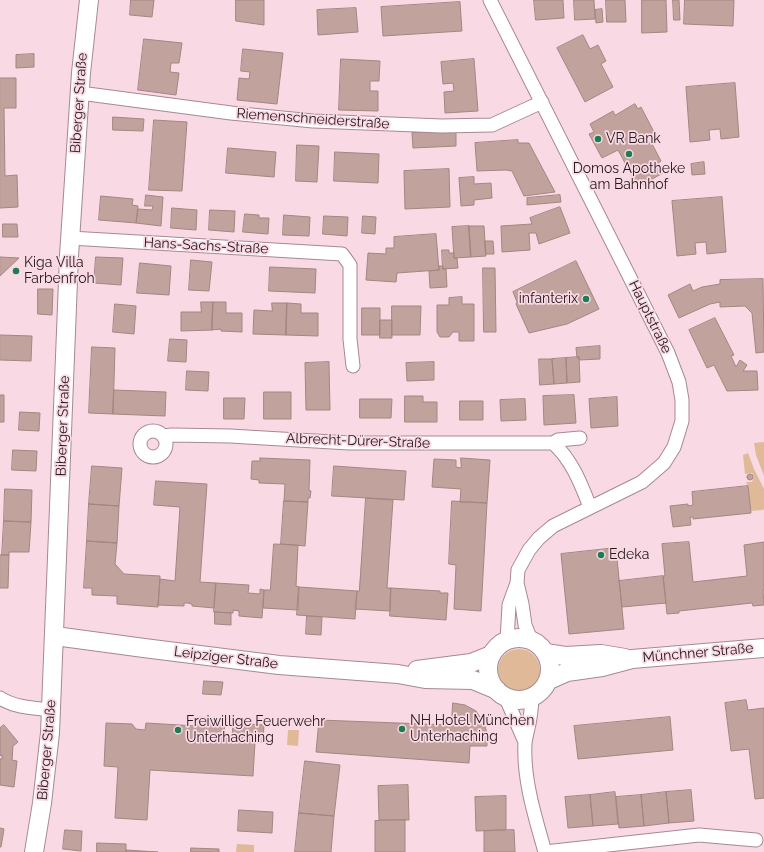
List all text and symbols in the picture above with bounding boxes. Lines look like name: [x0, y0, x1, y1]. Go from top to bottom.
street label: Biberger Straße: [67, 52, 91, 154]
street label: Riemenschneiderstraße: [236, 105, 390, 133]
place label: VR Bank: [606, 131, 661, 147]
marker: VR Bank: [593, 134, 603, 144]
marker: Domos Apotheke am Bahnhof: [624, 149, 634, 159]
place label: Domos Apotheke am Bahnhof: [573, 161, 685, 194]
street label: Hans-Sachs-Straße: [143, 234, 269, 258]
place label: Kiga Villa Farbenfroh: [24, 255, 95, 288]
marker: Kiga Villa Farbenfroh: [11, 266, 21, 276]
street label: Hauptstraße: [625, 278, 675, 356]
place label: infanterix: [519, 291, 578, 307]
marker: infanterix: [581, 294, 591, 304]
street label: Biberger Straße: [53, 375, 73, 477]
street label: Albrecht-Dürer-Straße: [286, 430, 430, 452]
place label: Edeka: [609, 547, 649, 563]
marker: Edeka: [596, 550, 606, 560]
street label: Münchner Straße: [642, 640, 754, 666]
street label: Leipziger Straße: [173, 643, 279, 673]
street label: Biberger Straße: [34, 699, 60, 801]
place label: NH Hotel München Unterhaching: [410, 713, 534, 746]
place label: Freiwillige Feuerwehr Unterhaching: [186, 714, 325, 746]
marker: NH Hotel München Unterhaching: [397, 724, 407, 734]
marker: Freiwillige Feuerwehr Unterhaching: [173, 725, 183, 735]

